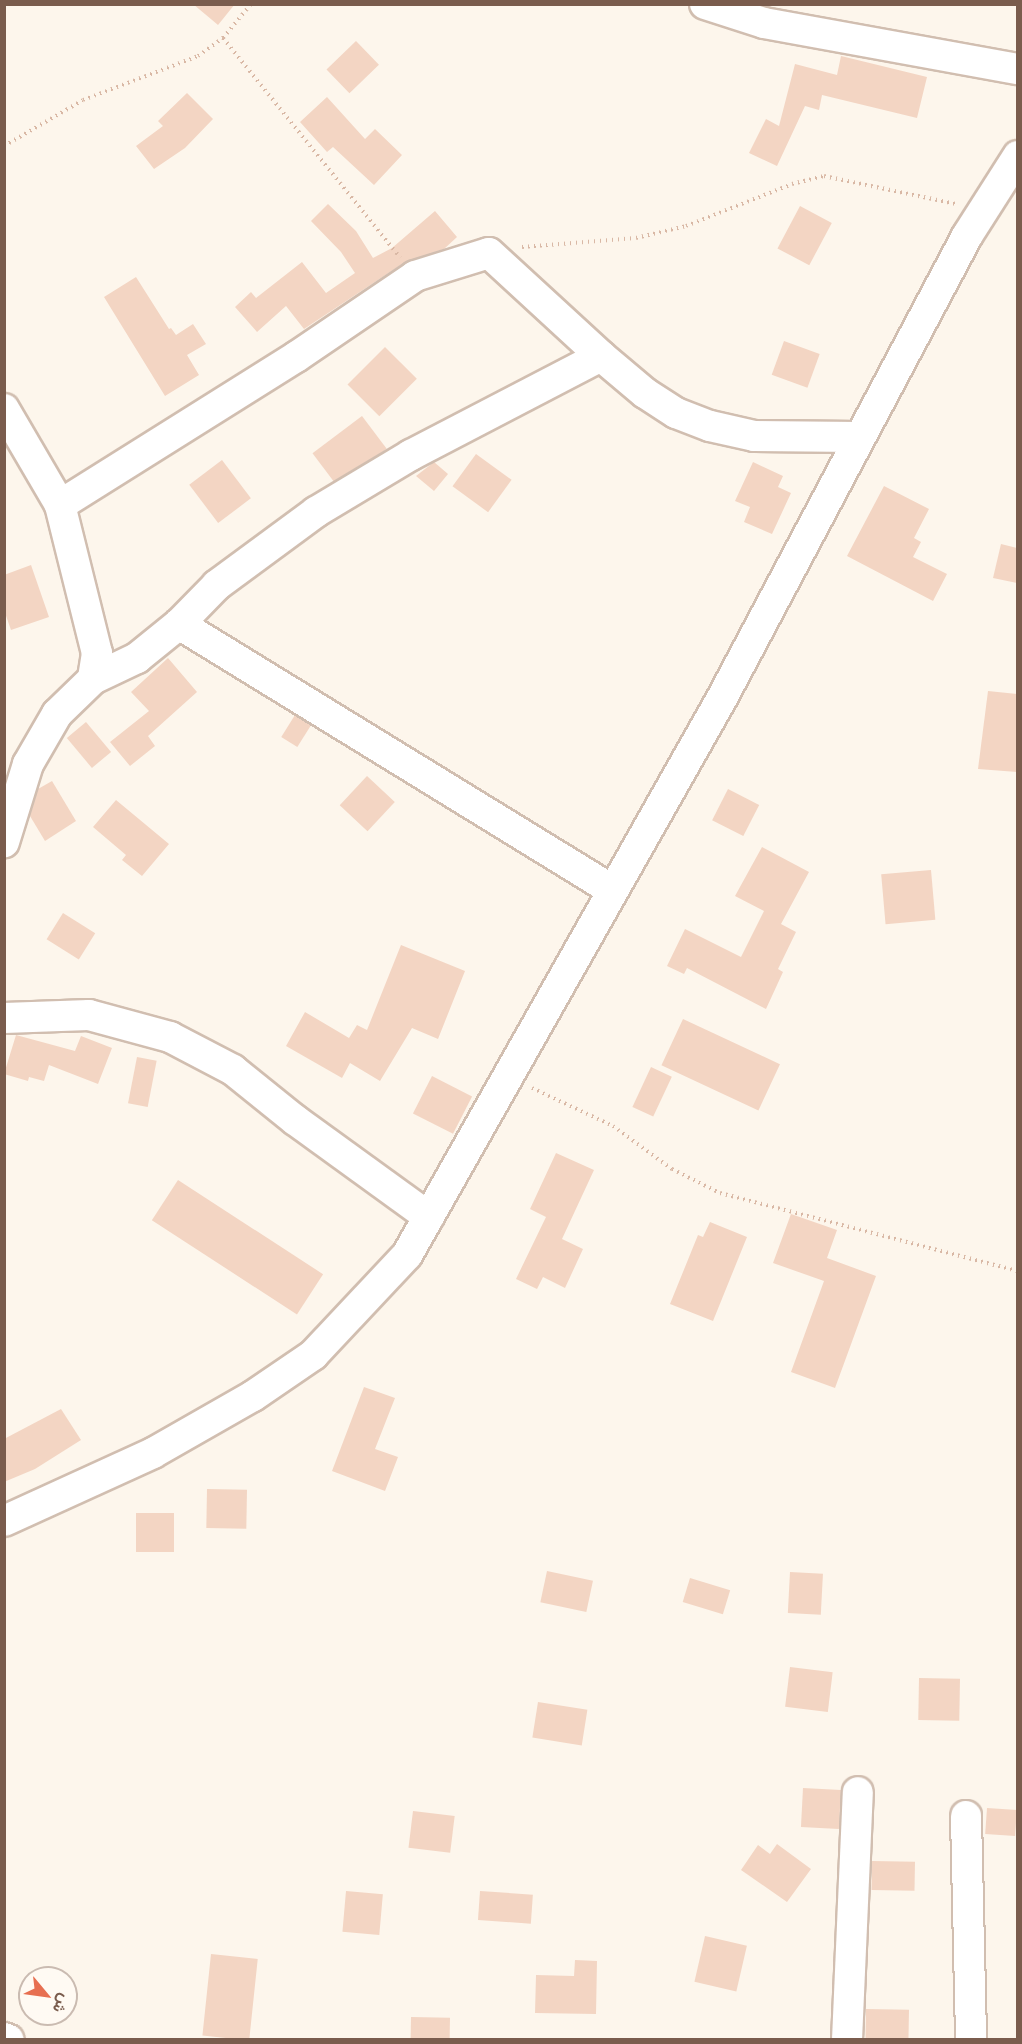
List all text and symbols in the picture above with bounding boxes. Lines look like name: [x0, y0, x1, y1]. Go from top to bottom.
north arrow: [18, 1966, 78, 2026]
text: ش: [49, 1990, 75, 2017]

